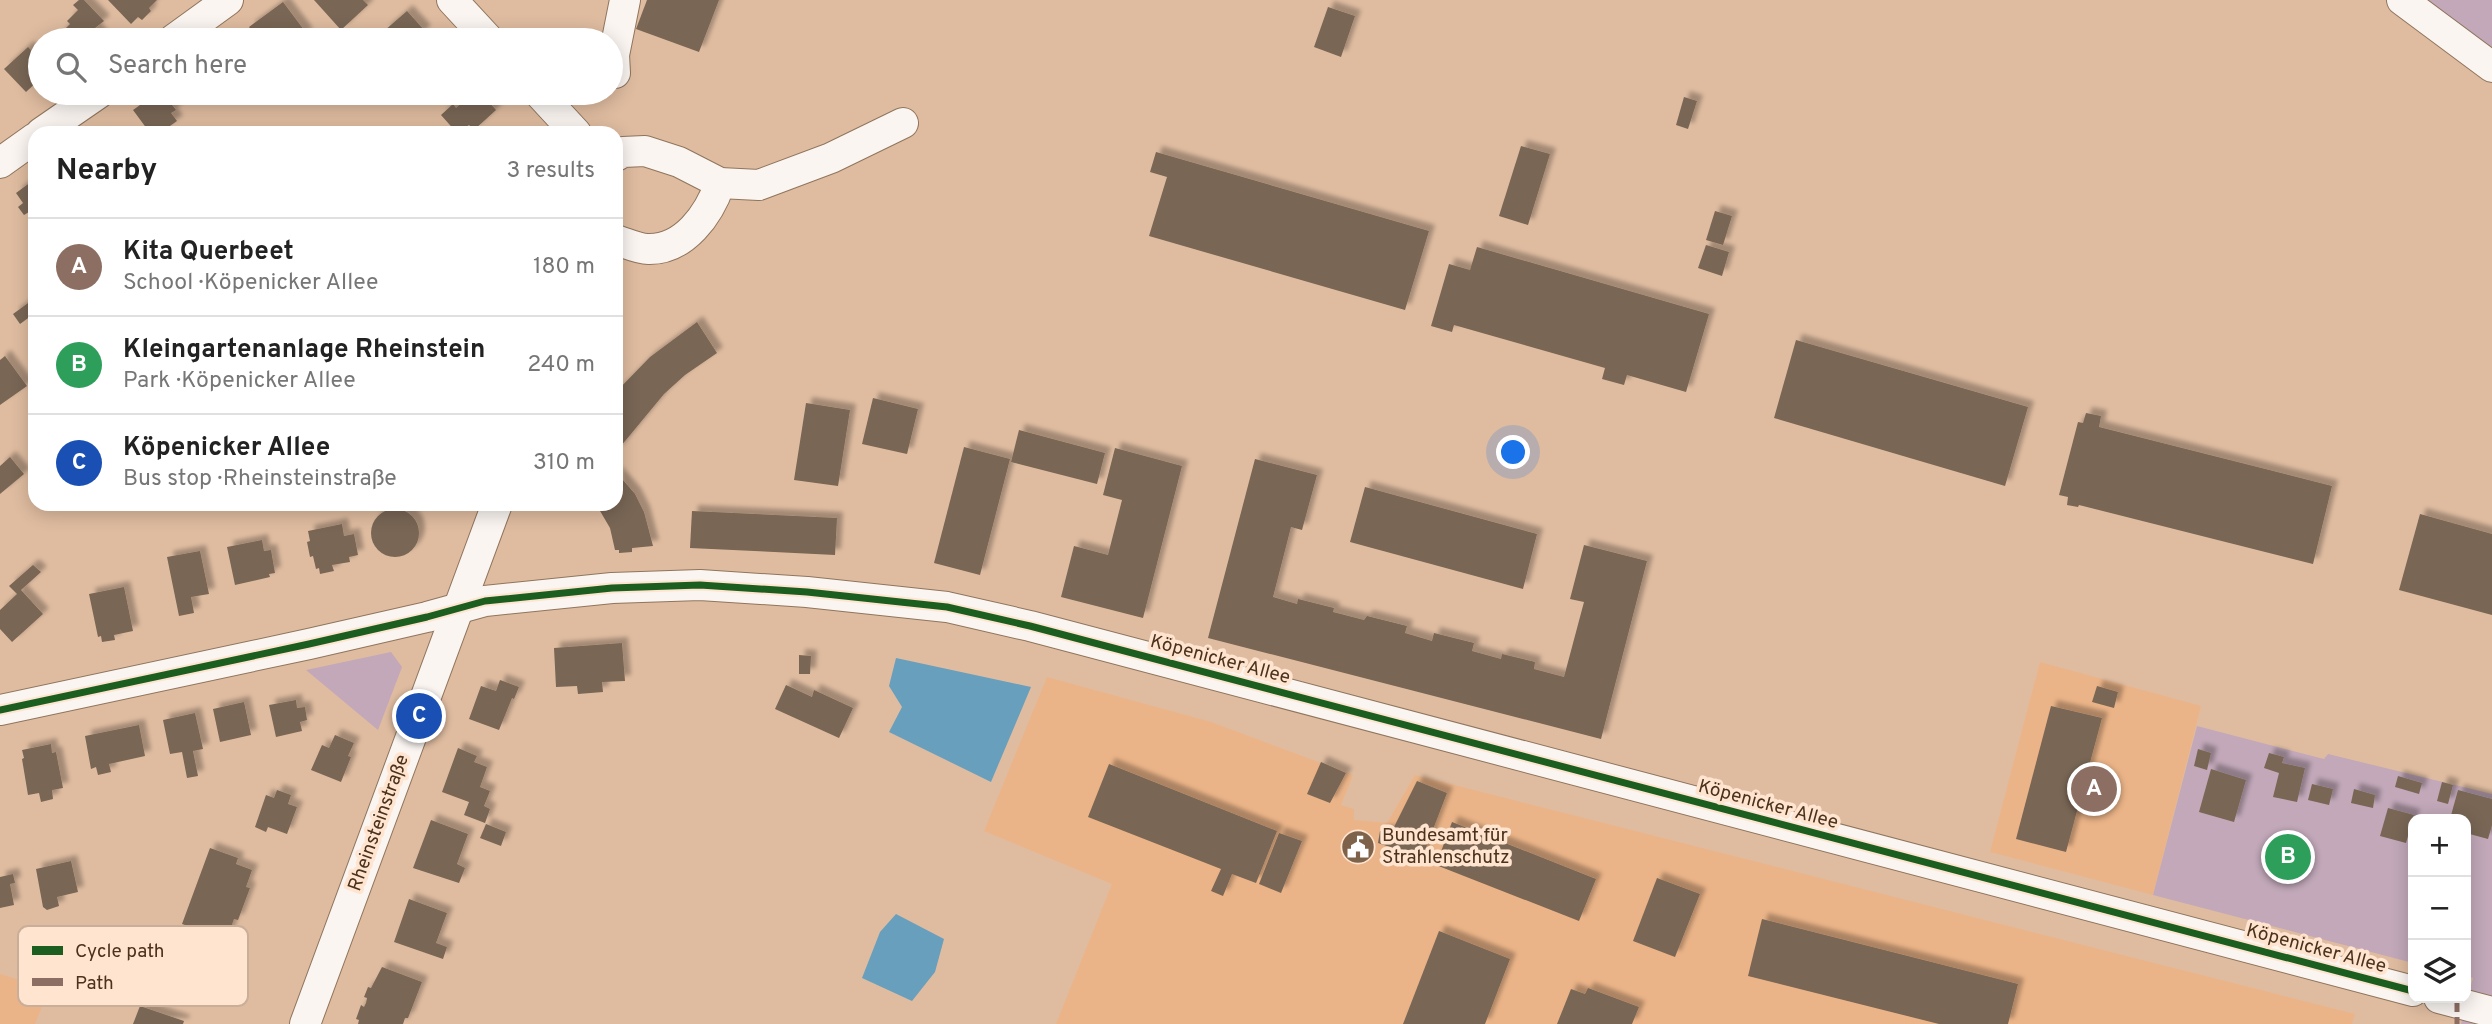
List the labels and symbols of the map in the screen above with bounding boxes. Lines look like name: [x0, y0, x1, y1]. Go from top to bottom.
your location: [1496, 435, 1530, 469]
street label: Köpenicker Allee: [1147, 630, 1293, 690]
pin: C: [396, 690, 442, 742]
street label: Rheinsteinstraße: [343, 751, 415, 895]
pin: A: [2071, 763, 2117, 815]
street label: Köpenicker Allee: [1695, 775, 1841, 835]
place label: Bundesamt für Strahlenschutz: [1382, 824, 1510, 870]
public building icon: Bundesamt für Strahlenschutz: [1339, 828, 1377, 866]
pin: B: [2265, 831, 2311, 883]
street label: Köpenicker Allee: [2243, 919, 2389, 979]
legend: [18, 926, 248, 1006]
text: Cycle path: [75, 940, 164, 964]
text: Path: [75, 972, 114, 996]

